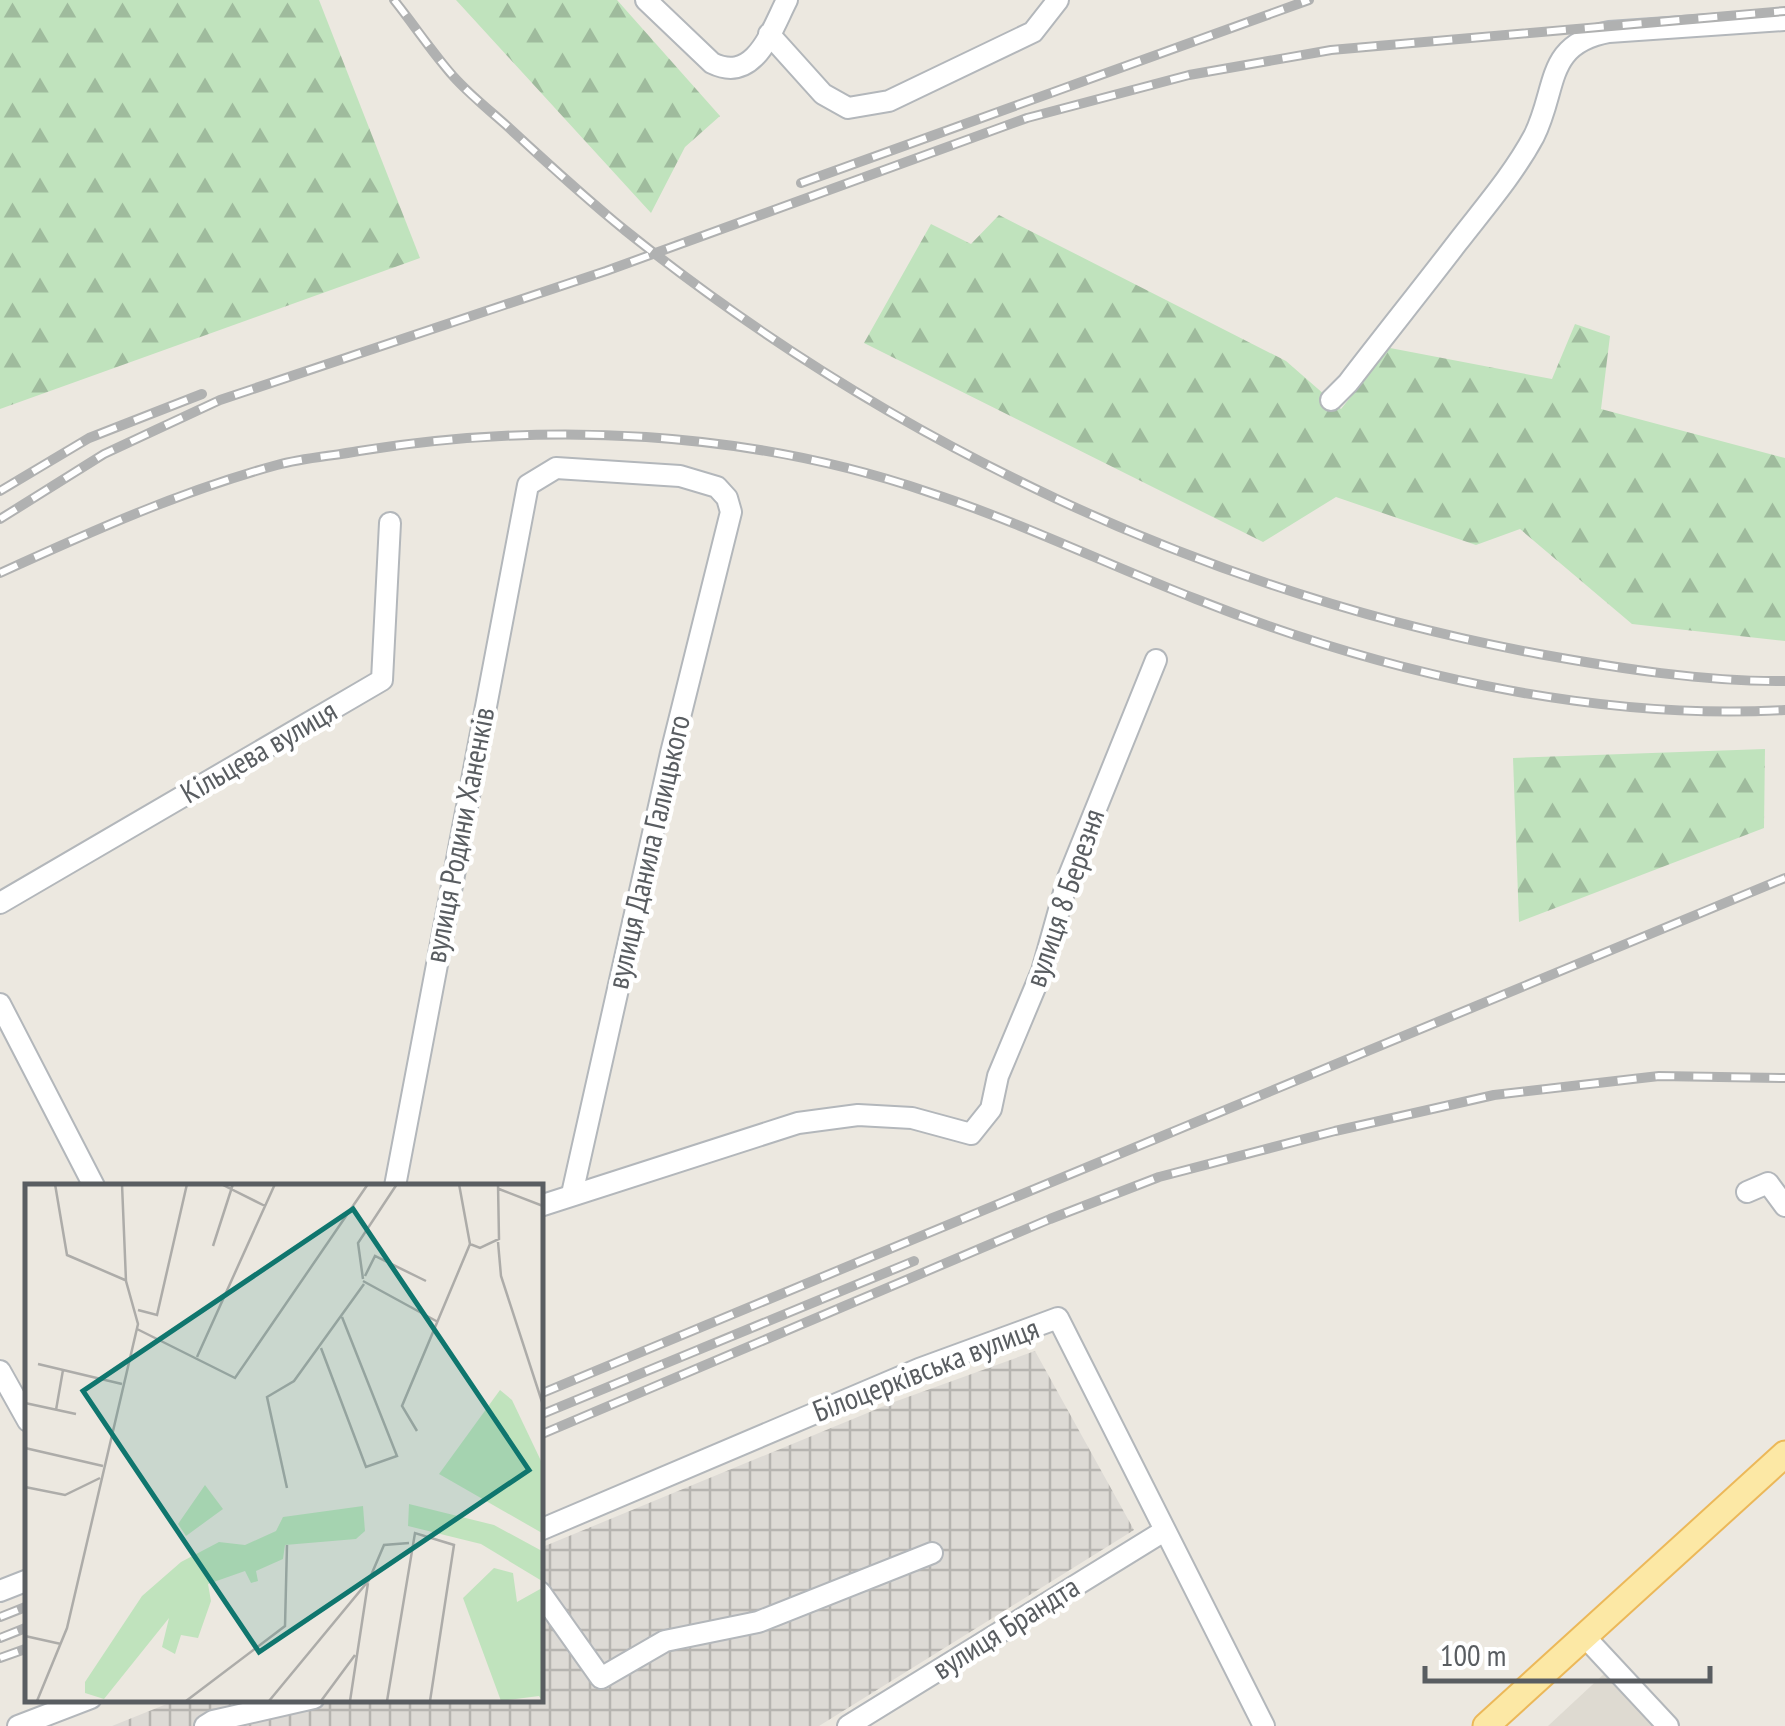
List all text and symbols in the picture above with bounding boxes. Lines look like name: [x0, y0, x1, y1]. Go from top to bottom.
street label: Кільцева вулиця: [173, 690, 343, 811]
street label: вулиця Родини Ханенків: [415, 704, 502, 966]
street label: вулиця Данила Галицького: [597, 711, 698, 992]
street label: вулиця 8 Березня: [1015, 803, 1112, 992]
inset map: [25, 1184, 542, 1701]
street label: Білоцерківська вулиця: [807, 1308, 1044, 1430]
street label: вулиця Брандта: [925, 1566, 1086, 1687]
scale bar: [1425, 1621, 1710, 1683]
text: 100 m: [1440, 1635, 1506, 1674]

